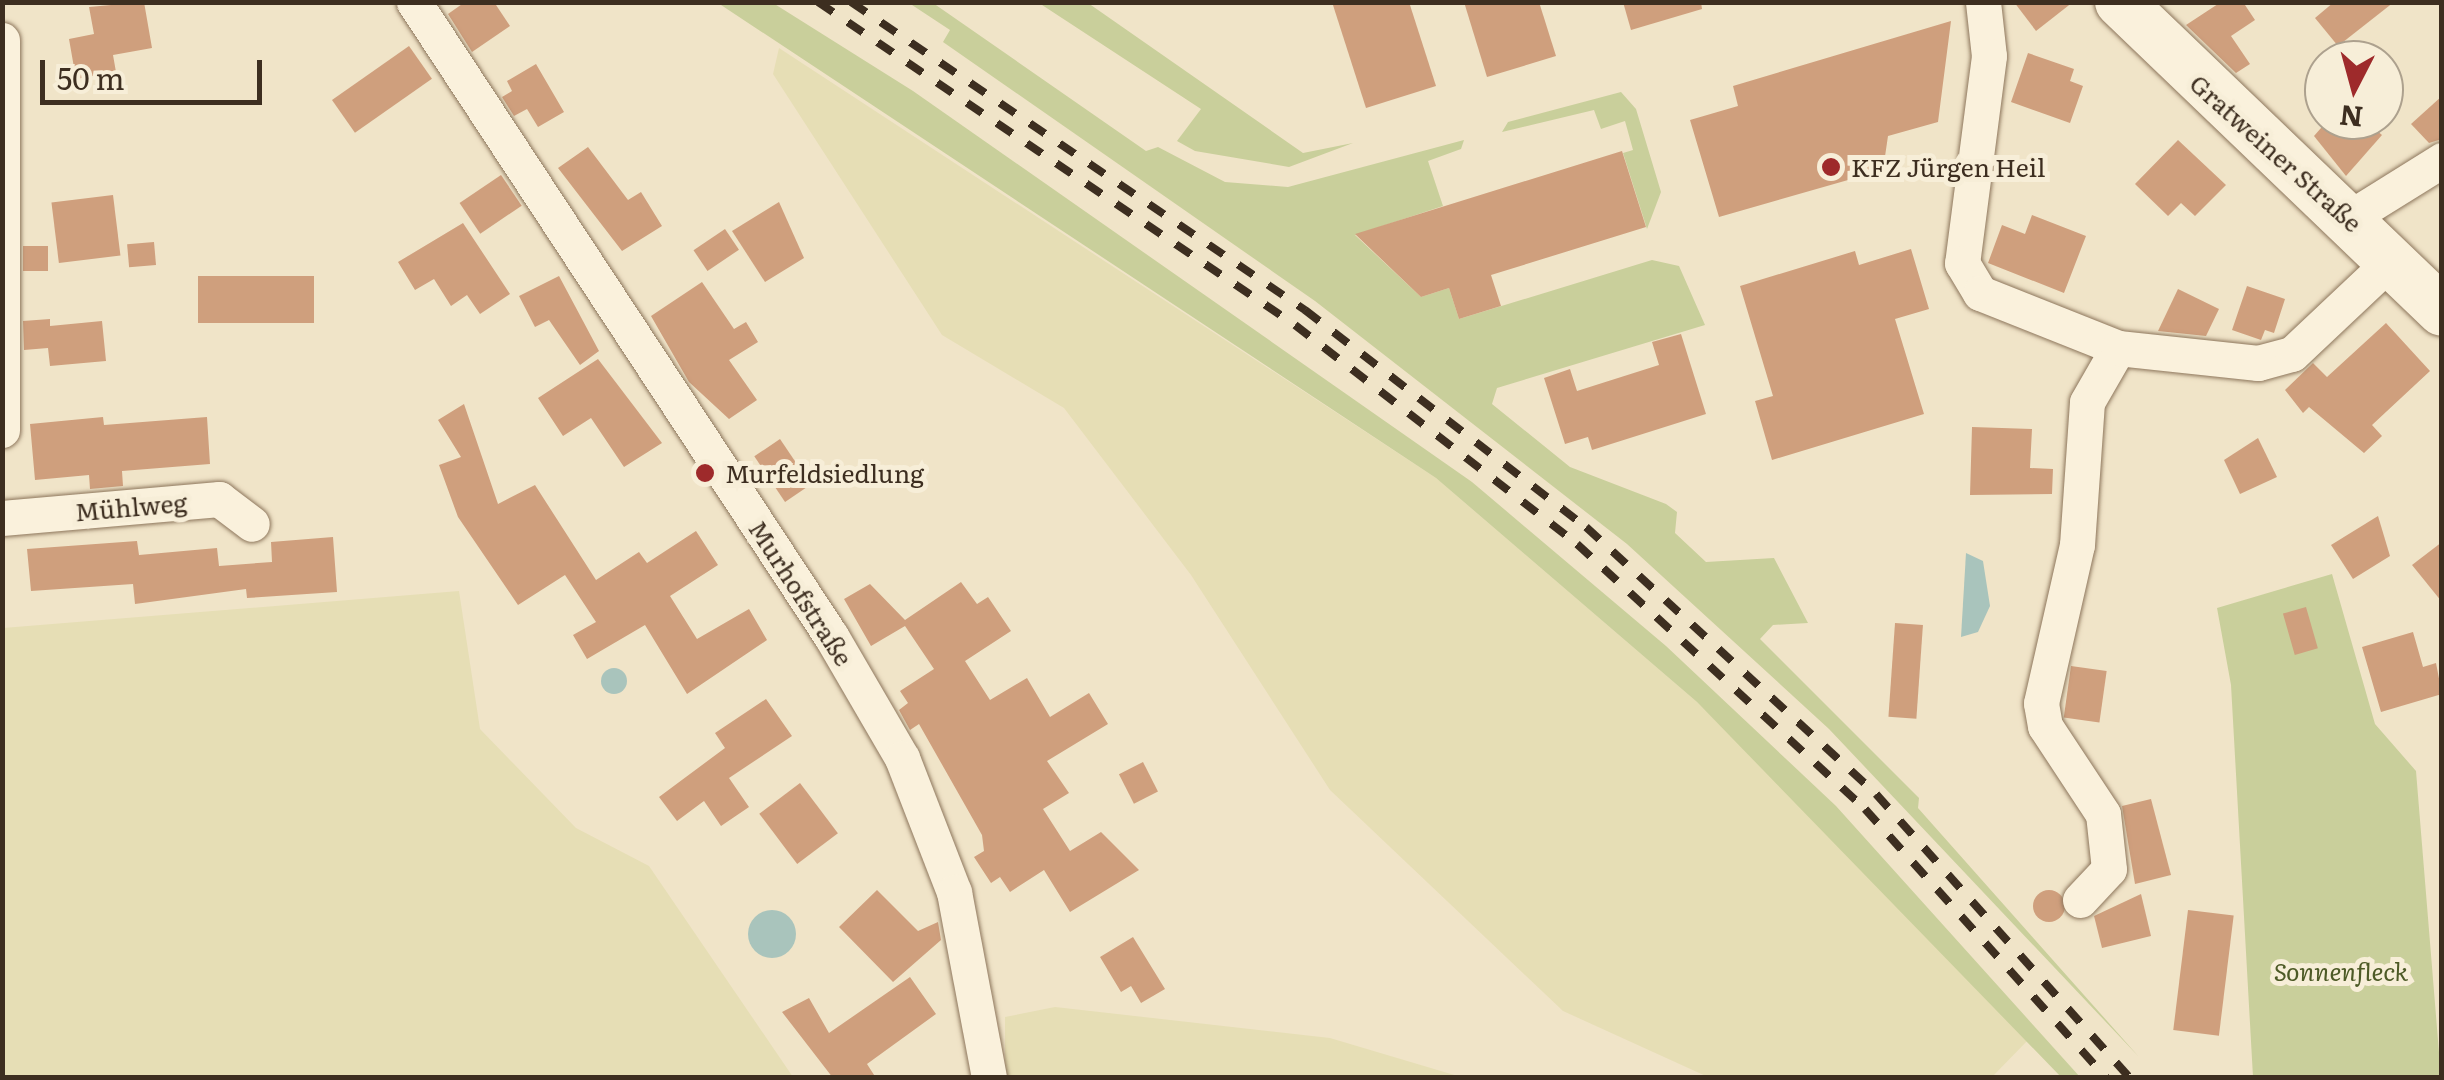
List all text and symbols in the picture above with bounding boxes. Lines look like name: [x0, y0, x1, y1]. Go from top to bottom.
scale bar: [45, 40, 268, 102]
north arrow: [2304, 40, 2404, 140]
text: 50 m: [57, 55, 125, 99]
street label: Gratweiner Straße: [2184, 68, 2368, 238]
text: N: [2337, 96, 2365, 140]
place label: KFZ Jürgen Heil: [1851, 152, 2045, 182]
marker: KFZ Jürgen Heil: [1820, 156, 1842, 178]
place label: Murfeldsiedlung: [725, 458, 924, 488]
marker: Murfeldsiedlung: [694, 462, 716, 484]
street label: Mühlweg: [74, 487, 188, 527]
street label: Murhofstraße: [743, 515, 859, 671]
park label: Sonnenfleck: [2274, 956, 2408, 986]

